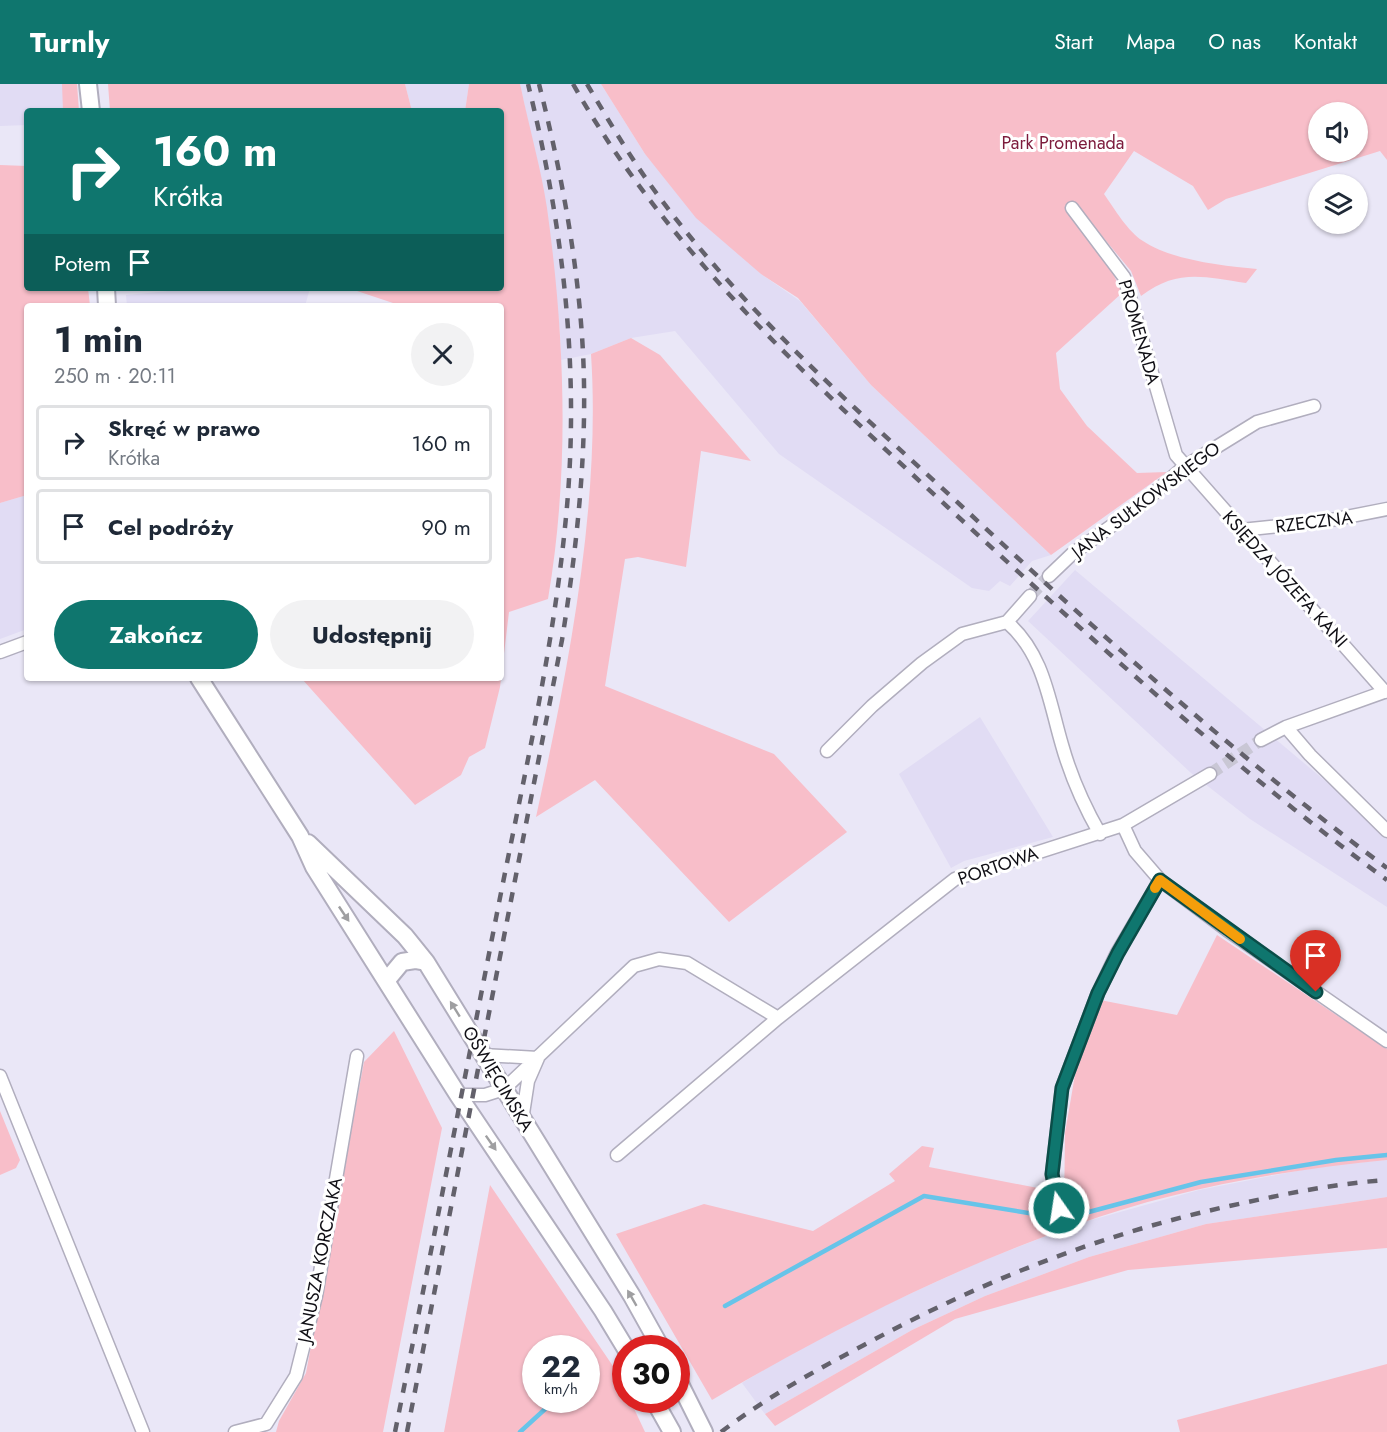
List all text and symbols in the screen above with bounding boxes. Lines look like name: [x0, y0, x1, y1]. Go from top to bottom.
text: Turnly: [30, 22, 109, 63]
text: Start: [1054, 27, 1093, 57]
text: Mapa: [1126, 27, 1175, 57]
text: O nas: [1208, 27, 1261, 57]
text: Kontakt: [1294, 27, 1357, 57]
map controls: [1308, 102, 1368, 234]
button: sound: [1308, 102, 1368, 162]
text: 160 m: [153, 121, 277, 182]
park label: Park Promenada: [1001, 130, 1125, 156]
icon: right: [54, 132, 132, 210]
button: layers: [1308, 174, 1368, 234]
text: Krótka: [153, 177, 223, 216]
icon: arrive: [123, 246, 156, 279]
text: Potem: [54, 247, 111, 279]
street label: PROMENADA: [1112, 276, 1166, 388]
text: 1 min: [54, 313, 143, 365]
button: close: [411, 323, 474, 386]
text: 250 m · 20:11: [54, 362, 176, 391]
text: Skręć w prawo: [108, 412, 260, 444]
icon: right: [57, 426, 90, 459]
text: 160 m: [411, 427, 471, 459]
street label: JANA SUŁKOWSKIEGO: [1065, 435, 1226, 566]
text: Krótka: [108, 444, 160, 473]
street label: RZECZNA: [1274, 504, 1354, 540]
street label: KSIĘDZA JÓZEFA KANI: [1216, 505, 1354, 653]
icon: arrive: [57, 510, 90, 543]
text: Cel podróży: [108, 511, 233, 543]
text: 90 m: [421, 511, 471, 543]
button: Zakończ: [54, 600, 258, 669]
button: Udostępnij: [270, 600, 474, 669]
street label: PORTOWA: [954, 840, 1042, 892]
one-way arrow: [338, 906, 349, 922]
pin: [1290, 930, 1341, 992]
icon: arrive: [1299, 939, 1332, 972]
one-way arrow: [449, 1001, 460, 1017]
street label: OŚWIĘCIMSKA: [456, 1021, 540, 1137]
one-way arrow: [485, 1134, 497, 1150]
street label: JANUSZA KORCZAKA: [291, 1175, 349, 1347]
position arrow: [1027, 1176, 1091, 1240]
one-way arrow: [628, 1289, 638, 1306]
speed limit sign: 30: [612, 1335, 690, 1413]
text: 22: [541, 1345, 581, 1388]
text: km/h: [544, 1378, 578, 1400]

